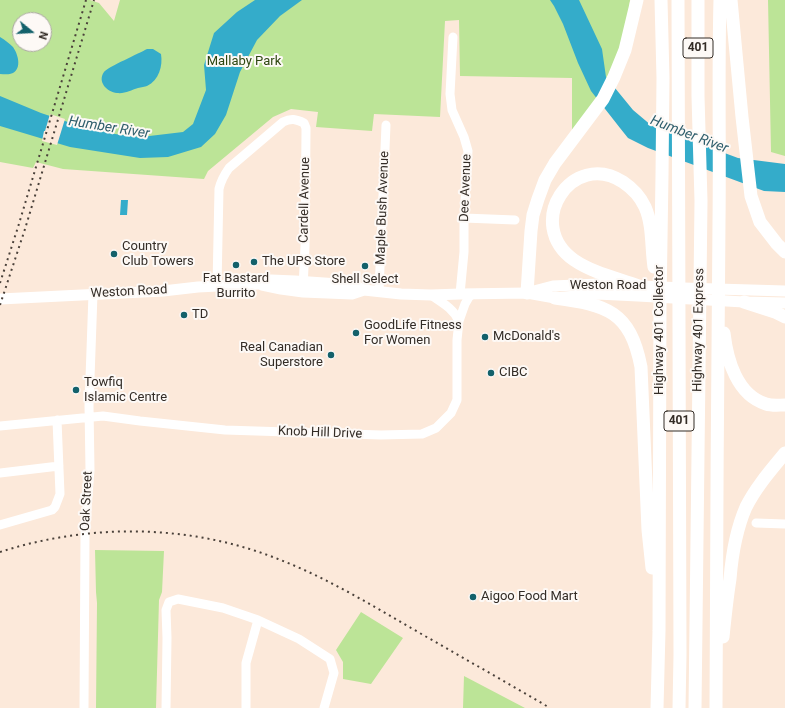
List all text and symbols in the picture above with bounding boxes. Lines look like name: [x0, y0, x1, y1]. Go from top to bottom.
north arrow: [12, 12, 52, 52]
text: N: [36, 30, 50, 41]
road number: 401: [683, 38, 713, 58]
park label: Mallaby Park: [207, 54, 281, 70]
water label: Humber River: [648, 112, 730, 158]
water label: Humber River: [67, 113, 151, 143]
street label: Maple Bush Avenue: [373, 151, 393, 265]
street label: Dee Avenue: [457, 154, 475, 222]
street label: Cardell Avenue: [296, 157, 314, 243]
place label: Country Club Towers: [122, 239, 194, 270]
marker: Country Club Towers: [109, 249, 119, 259]
place label: The UPS Store: [262, 254, 345, 270]
marker: The UPS Store: [249, 257, 259, 267]
marker: Fat Bastard Burrito: [231, 260, 241, 270]
marker: Shell Select: [360, 261, 370, 271]
street label: Highway 401 Collector: [652, 265, 668, 395]
street label: Highway 401 Express: [690, 268, 708, 392]
place label: Fat Bastard Burrito: [203, 271, 269, 302]
place label: Shell Select: [331, 272, 399, 288]
street label: Weston Road: [570, 278, 646, 294]
street label: Weston Road: [90, 282, 168, 302]
place label: TD: [192, 307, 208, 323]
marker: TD: [179, 310, 189, 320]
place label: GoodLife Fitness For Women: [364, 318, 462, 349]
marker: GoodLife Fitness For Women: [351, 328, 361, 338]
place label: McDonald's: [493, 329, 560, 345]
marker: McDonald's: [480, 332, 490, 342]
place label: Real Canadian Superstore: [240, 340, 323, 371]
marker: Real Canadian Superstore: [326, 350, 336, 360]
place label: CIBC: [499, 365, 528, 381]
marker: CIBC: [486, 368, 496, 378]
place label: Towfiq Islamic Centre: [84, 375, 167, 406]
marker: Towfiq Islamic Centre: [71, 385, 81, 395]
road number: 401: [664, 411, 694, 431]
street label: Knob Hill Drive: [278, 424, 362, 442]
street label: Oak Street: [78, 471, 96, 531]
place label: Aigoo Food Mart: [481, 589, 578, 605]
marker: Aigoo Food Mart: [468, 592, 478, 602]

